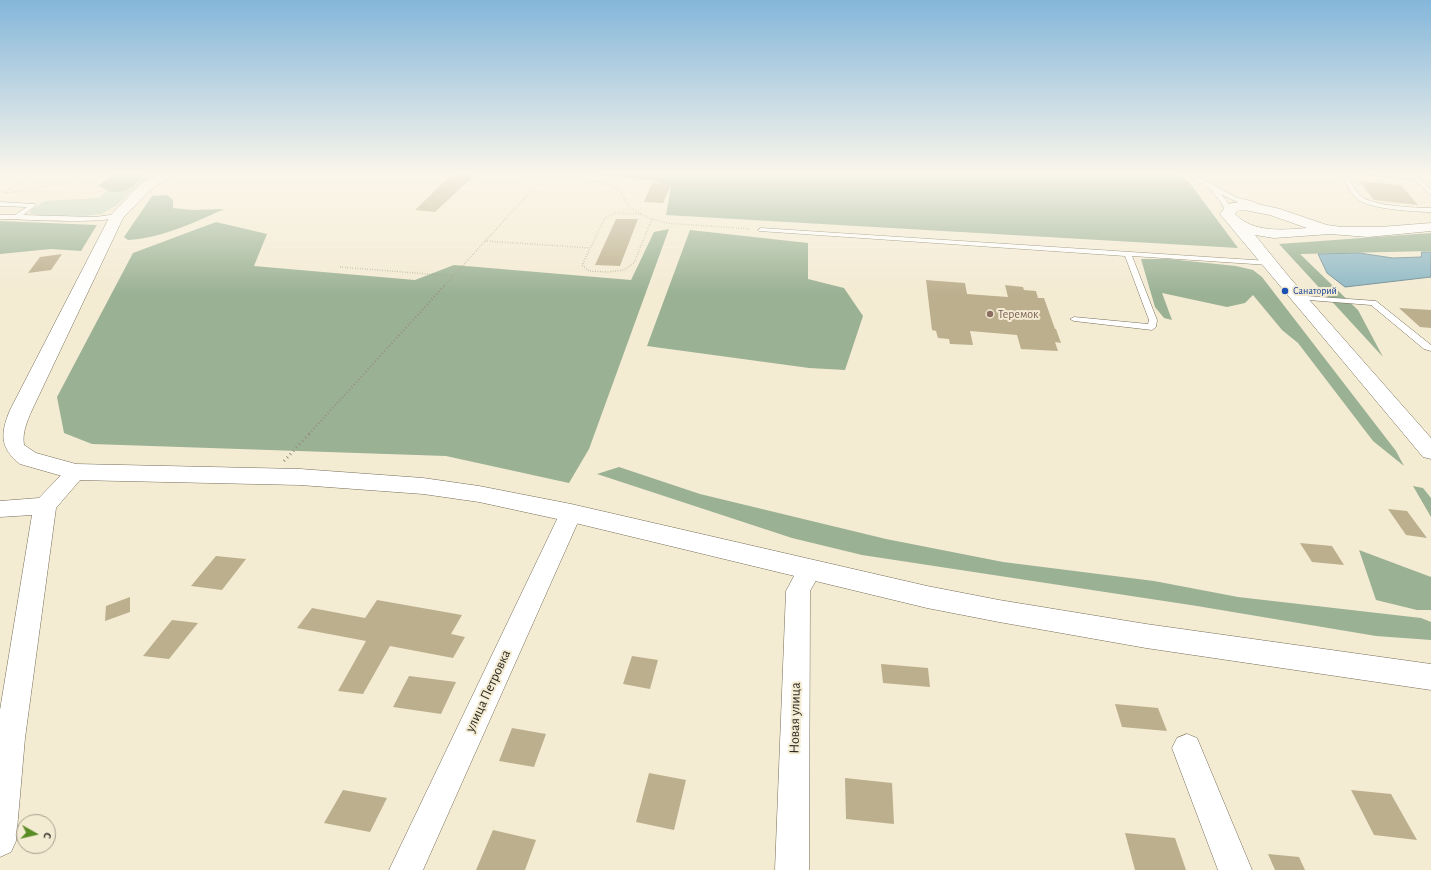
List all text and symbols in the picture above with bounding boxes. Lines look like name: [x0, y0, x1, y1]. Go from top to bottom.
place label: Санаторий: [1293, 285, 1337, 297]
marker: Санаторий: [1280, 286, 1290, 296]
place label: Теремок: [998, 307, 1039, 321]
marker: Теремок: [985, 309, 995, 319]
street label: улица Петровка: [462, 647, 514, 735]
street label: Новая улица: [786, 682, 804, 754]
north arrow: [16, 814, 56, 854]
text: С: [42, 832, 53, 839]

